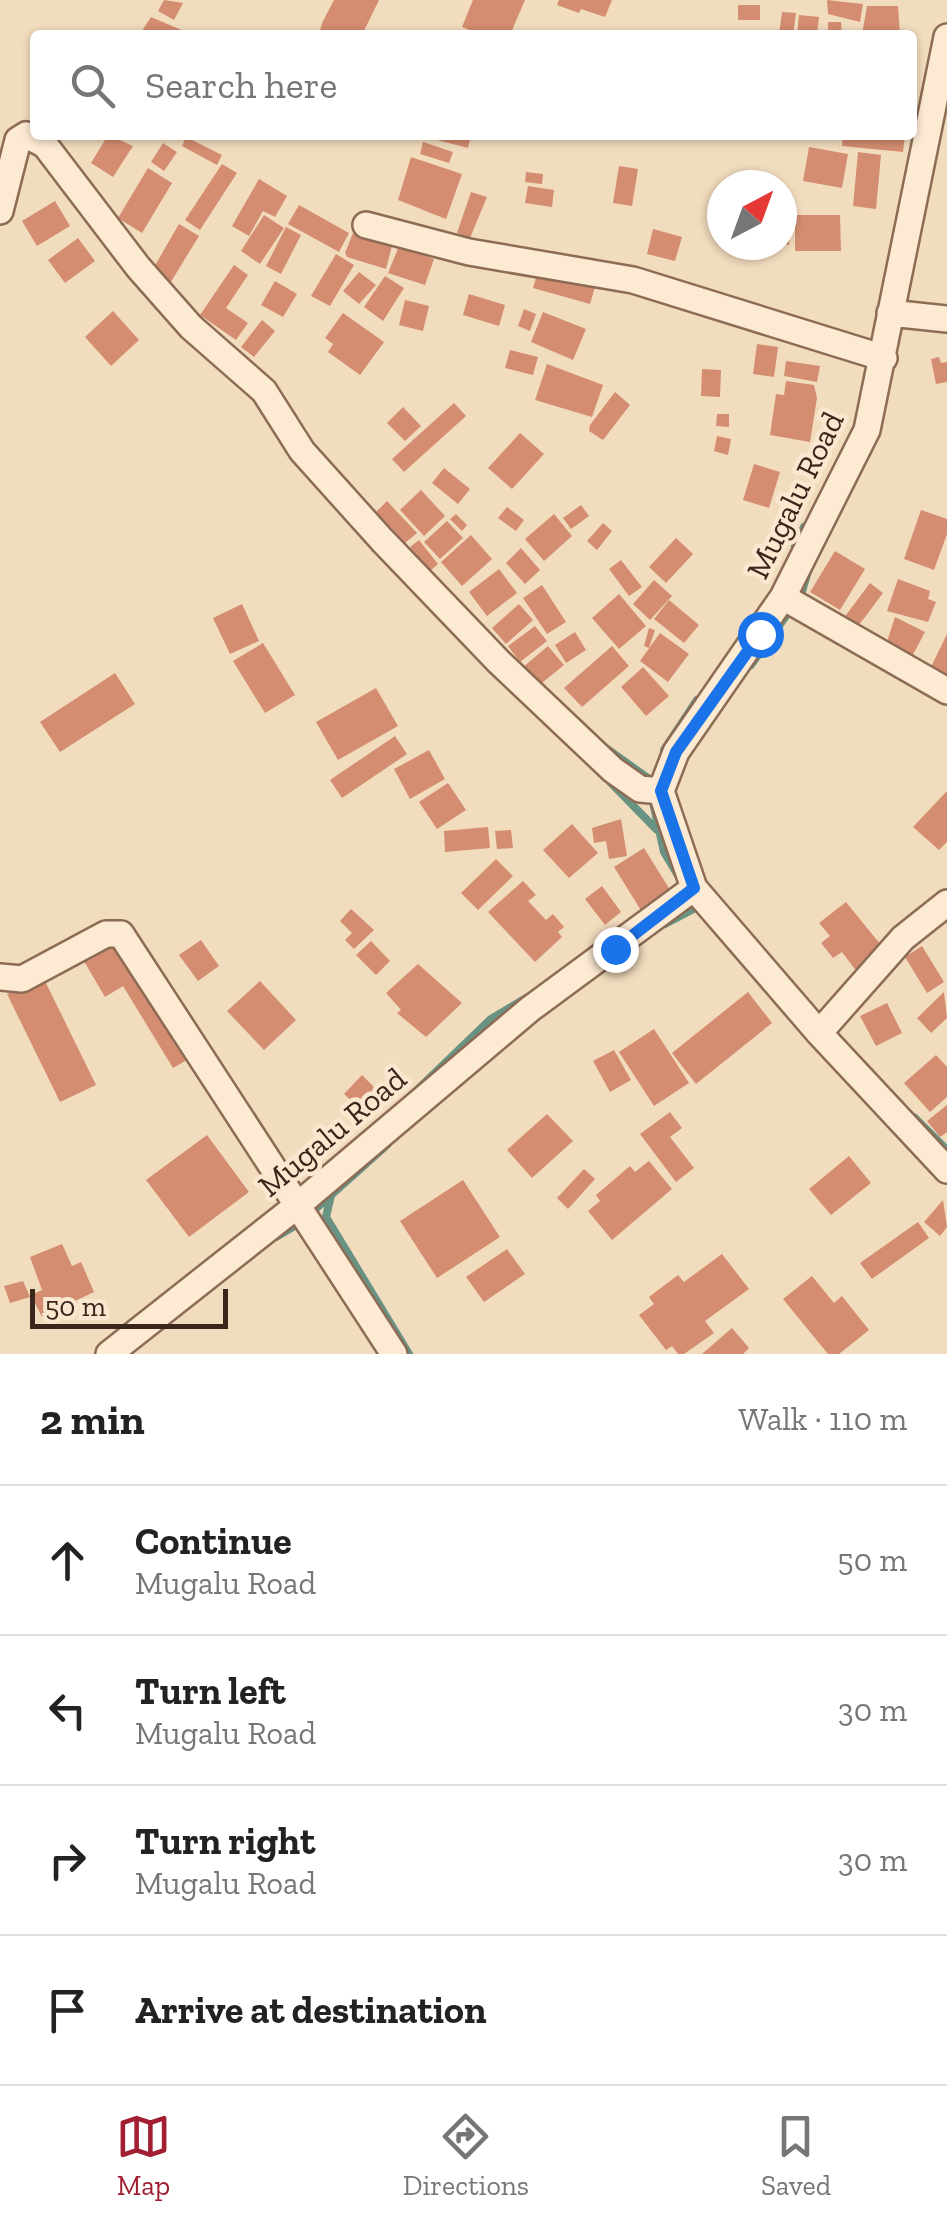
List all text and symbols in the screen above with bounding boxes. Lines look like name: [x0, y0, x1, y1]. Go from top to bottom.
search box: [30, 30, 917, 140]
icon: search: [65, 58, 120, 113]
text: Search here: [145, 62, 337, 108]
north arrow: [707, 170, 797, 260]
street label: Mugalu Road: [738, 405, 852, 585]
route start: [738, 612, 784, 658]
route end: [593, 927, 639, 973]
street label: Mugalu Road: [250, 1059, 414, 1205]
scale bar: [30, 1284, 228, 1328]
text: 50 m: [45, 1290, 106, 1323]
text: 2 min: [40, 1394, 145, 1445]
text: Walk · 110 m: [738, 1400, 907, 1438]
text: Continue: [135, 1518, 292, 1564]
icon: ahead: [40, 1533, 95, 1588]
text: 50 m: [837, 1541, 907, 1579]
text: Mugalu Road: [135, 1564, 316, 1602]
text: Turn left: [135, 1668, 286, 1714]
icon: left: [40, 1683, 95, 1738]
text: 30 m: [838, 1691, 907, 1729]
text: Mugalu Road: [135, 1714, 316, 1752]
text: Turn right: [135, 1818, 315, 1864]
icon: right: [40, 1833, 95, 1888]
text: 30 m: [838, 1841, 907, 1879]
text: Mugalu Road: [135, 1864, 316, 1902]
icon: arrive: [40, 1983, 95, 2038]
text: Arrive at destination: [135, 1987, 486, 2033]
tab: Map: [116, 2109, 171, 2202]
tab: Directions: [403, 2109, 529, 2202]
tab: Saved: [761, 2109, 831, 2202]

